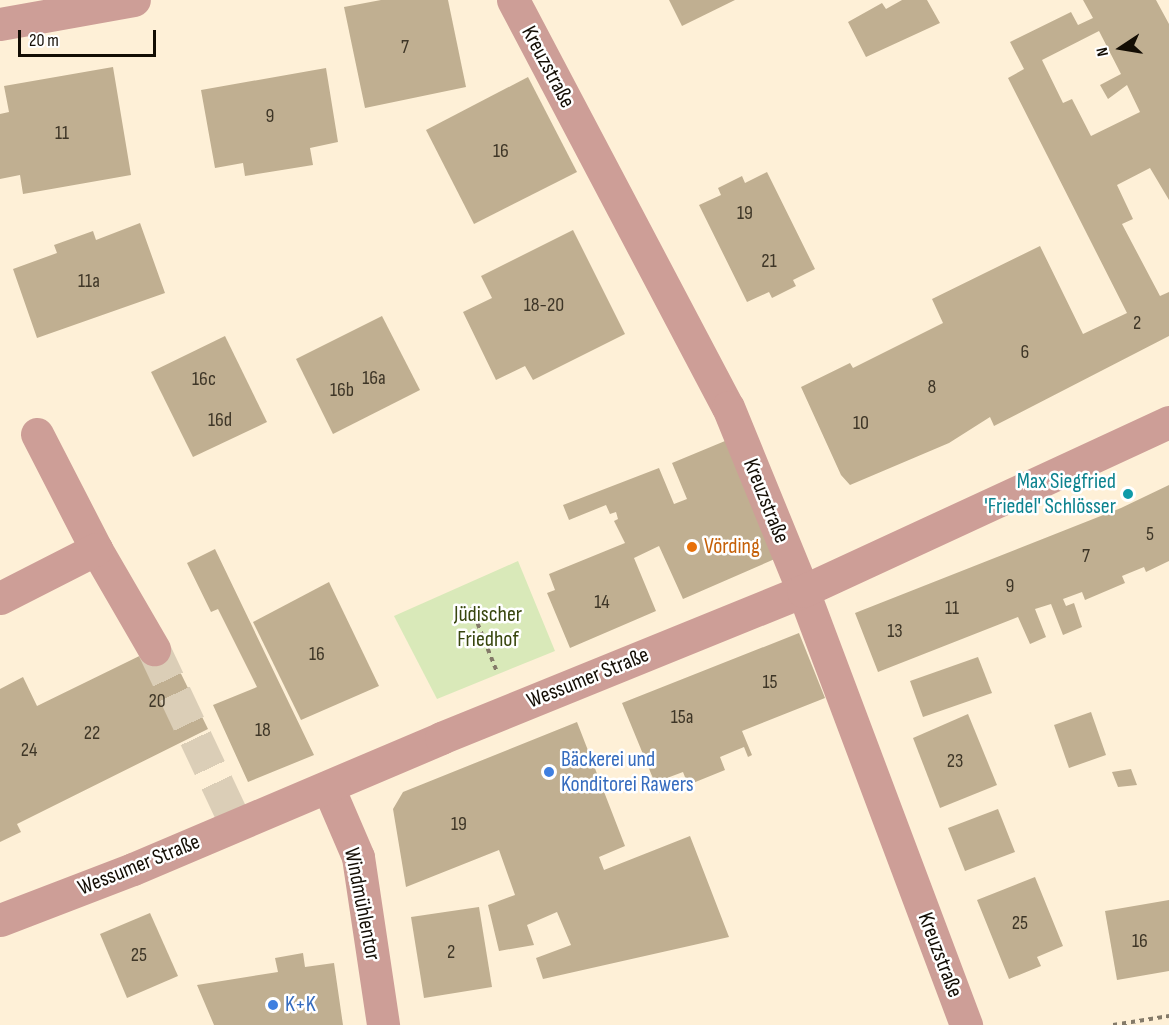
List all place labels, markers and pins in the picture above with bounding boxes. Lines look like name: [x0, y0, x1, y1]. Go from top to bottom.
place label: Max Siegfried 'Friedel' Schlösser: [984, 468, 1116, 520]
marker: Max Siegfried 'Friedel' Schlösser: [1121, 487, 1135, 501]
place label: Vörding: [704, 534, 760, 560]
marker: Vörding: [685, 540, 699, 554]
place label: Bäckerei und Konditorei Rawers: [561, 746, 694, 798]
marker: Bäckerei und Konditorei Rawers: [542, 765, 556, 779]
place label: K+K: [285, 992, 316, 1018]
marker: K+K: [266, 998, 280, 1012]

